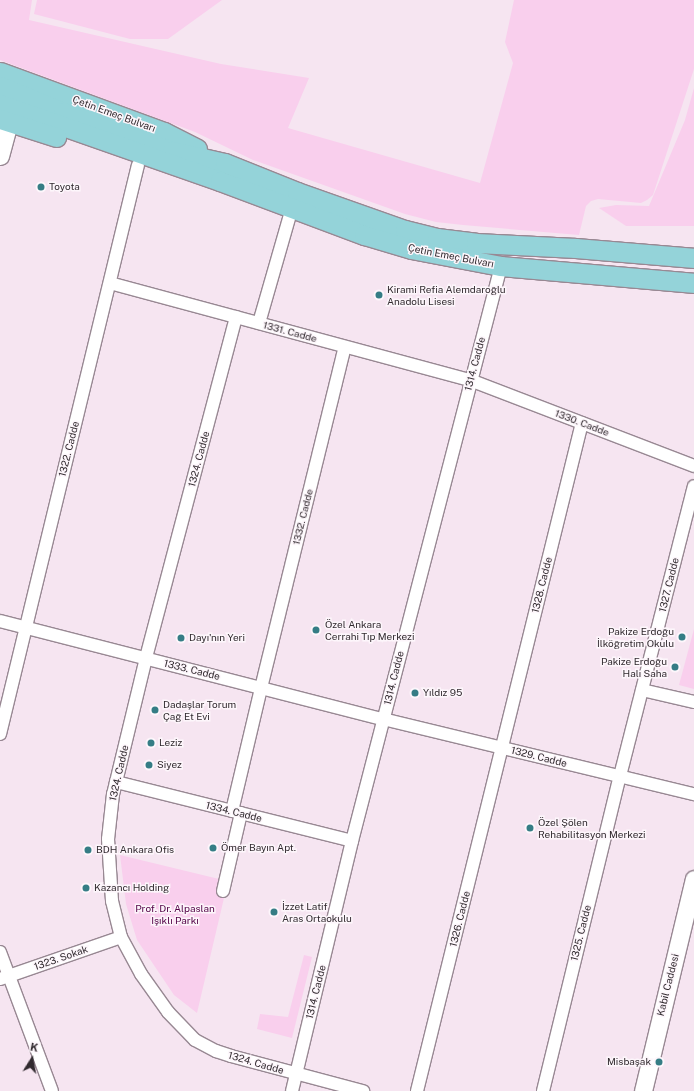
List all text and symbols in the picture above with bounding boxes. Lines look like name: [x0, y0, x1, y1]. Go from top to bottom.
street label: Çetin Emeç Bulvarı: [71, 93, 157, 135]
place label: Toyota: [49, 181, 80, 193]
marker: Toyota: [36, 182, 46, 192]
street label: Çetin Emeç Bulvarı: [407, 242, 495, 270]
place label: Kirami Refia Alemdaroğlu Anadolu Lisesi: [387, 283, 506, 306]
marker: Kirami Refia Alemdaroğlu Anadolu Lisesi: [374, 290, 384, 300]
street label: 1331. Cadde: [262, 319, 318, 345]
street label: 1314. Cadde: [462, 336, 488, 392]
street label: 1330. Cadde: [553, 407, 611, 439]
street label: 1322. Cadde: [56, 420, 82, 478]
street label: 1324. Cadde: [186, 430, 212, 488]
street label: 1332. Cadde: [290, 488, 316, 546]
street label: 1328. Cadde: [529, 556, 555, 614]
street label: 1327. Cadde: [656, 557, 682, 613]
place label: Özel Ankara Cerrahi Tıp Merkezi: [325, 618, 414, 642]
marker: Özel Ankara Cerrahi Tıp Merkezi: [310, 624, 322, 636]
place label: Pakize Erdoğu İlköğretim Okulu: [597, 625, 674, 648]
place label: Dayı'nın Yeri: [189, 632, 245, 644]
marker: Pakize Erdoğu İlköğretim Okulu: [677, 632, 687, 642]
marker: Dayı'nın Yeri: [176, 633, 186, 643]
street label: 1314. Cadde: [381, 650, 407, 706]
place label: Pakize Erdoğu Halı Saha: [601, 655, 667, 678]
street label: 1333. Cadde: [163, 657, 221, 683]
marker: Pakize Erdoğu Halı Saha: [670, 662, 680, 672]
place label: Yıldız 95: [423, 687, 462, 699]
marker: Yıldız 95: [410, 688, 420, 698]
place label: Dadaşlar Torum Çağ Et Evi: [163, 698, 236, 722]
marker: Dadaşlar Torum Çağ Et Evi: [150, 705, 160, 715]
place label: Leziz: [159, 737, 182, 749]
marker: Leziz: [146, 738, 156, 748]
street label: 1324. Cadde: [107, 744, 131, 802]
street label: 1329. Cadde: [510, 744, 568, 770]
place label: Siyez: [157, 759, 182, 771]
marker: Siyez: [144, 760, 154, 770]
street label: 1334. Cadde: [205, 799, 263, 825]
place label: Özel Şölen Rehabilitasyon Merkezi: [538, 816, 646, 840]
marker: Özel Şölen Rehabilitasyon Merkezi: [525, 823, 535, 833]
place label: Ömer Bayın Apt.: [221, 842, 296, 854]
marker: Ömer Bayın Apt.: [208, 843, 218, 853]
place label: BDH Ankara Ofis: [96, 844, 174, 856]
marker: BDH Ankara Ofis: [83, 845, 93, 855]
place label: Kazancı Holding: [94, 882, 169, 894]
marker: Kazancı Holding: [81, 883, 91, 893]
street label: 1326. Cadde: [447, 890, 473, 948]
place label: İzzet Latif Aras Ortaokulu: [282, 900, 352, 924]
park label: Prof. Dr. Alpaslan Işıklı Parkı: [135, 902, 215, 926]
street label: 1325. Cadde: [568, 904, 594, 962]
marker: İzzet Latif Aras Ortaokulu: [269, 907, 279, 917]
street label: 1323. Sokak: [32, 943, 90, 973]
street label: Kabil Caddesi: [654, 953, 682, 1017]
street label: 1314. Cadde: [303, 964, 329, 1020]
north arrow: [12, 1039, 52, 1079]
text: K: [29, 1041, 39, 1054]
street label: 1324. Cadde: [227, 1049, 285, 1077]
place label: Misbaşak: [607, 1056, 651, 1068]
marker: Misbaşak: [654, 1057, 664, 1067]

